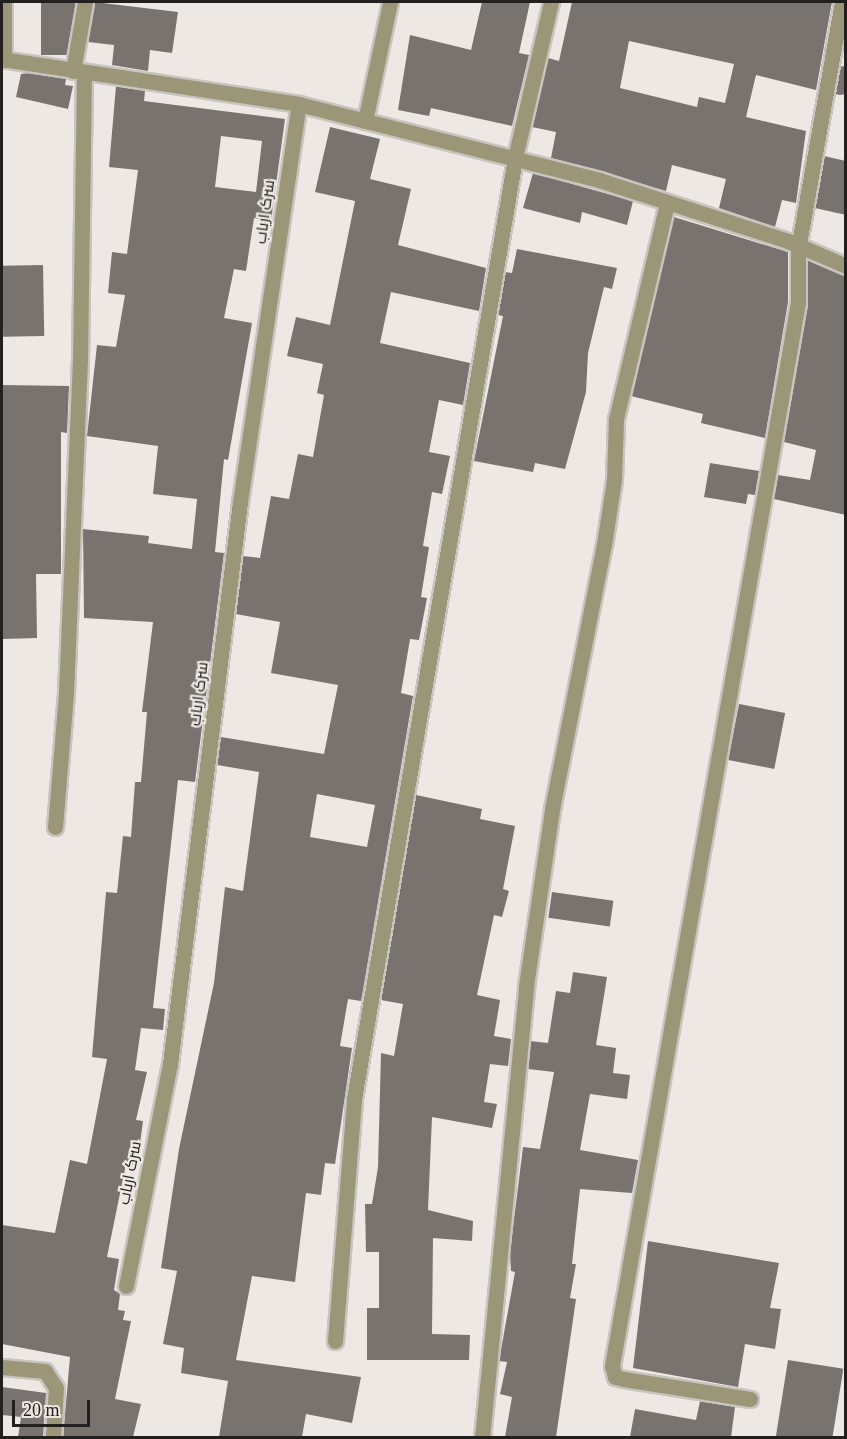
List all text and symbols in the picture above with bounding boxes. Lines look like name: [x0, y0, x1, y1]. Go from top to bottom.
street label: سرک ارباب: [251, 179, 279, 245]
street label: سرک ارباب: [186, 661, 212, 727]
street label: سرک ارباب: [114, 1140, 146, 1206]
scale bar: [15, 1388, 93, 1426]
text: 20 m: [23, 1400, 60, 1420]

